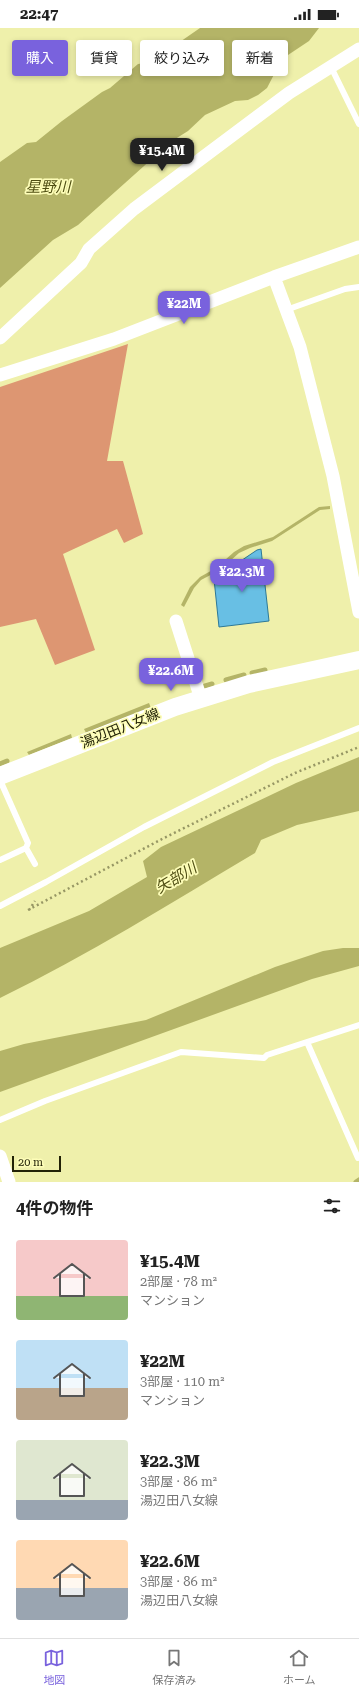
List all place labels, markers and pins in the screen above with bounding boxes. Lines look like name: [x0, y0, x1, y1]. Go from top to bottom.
pin: ¥15.4M: [129, 138, 195, 172]
pin: ¥22M: [160, 291, 208, 325]
pin: ¥22.3M: [209, 559, 275, 593]
pin: ¥22.6M: [138, 658, 204, 692]

